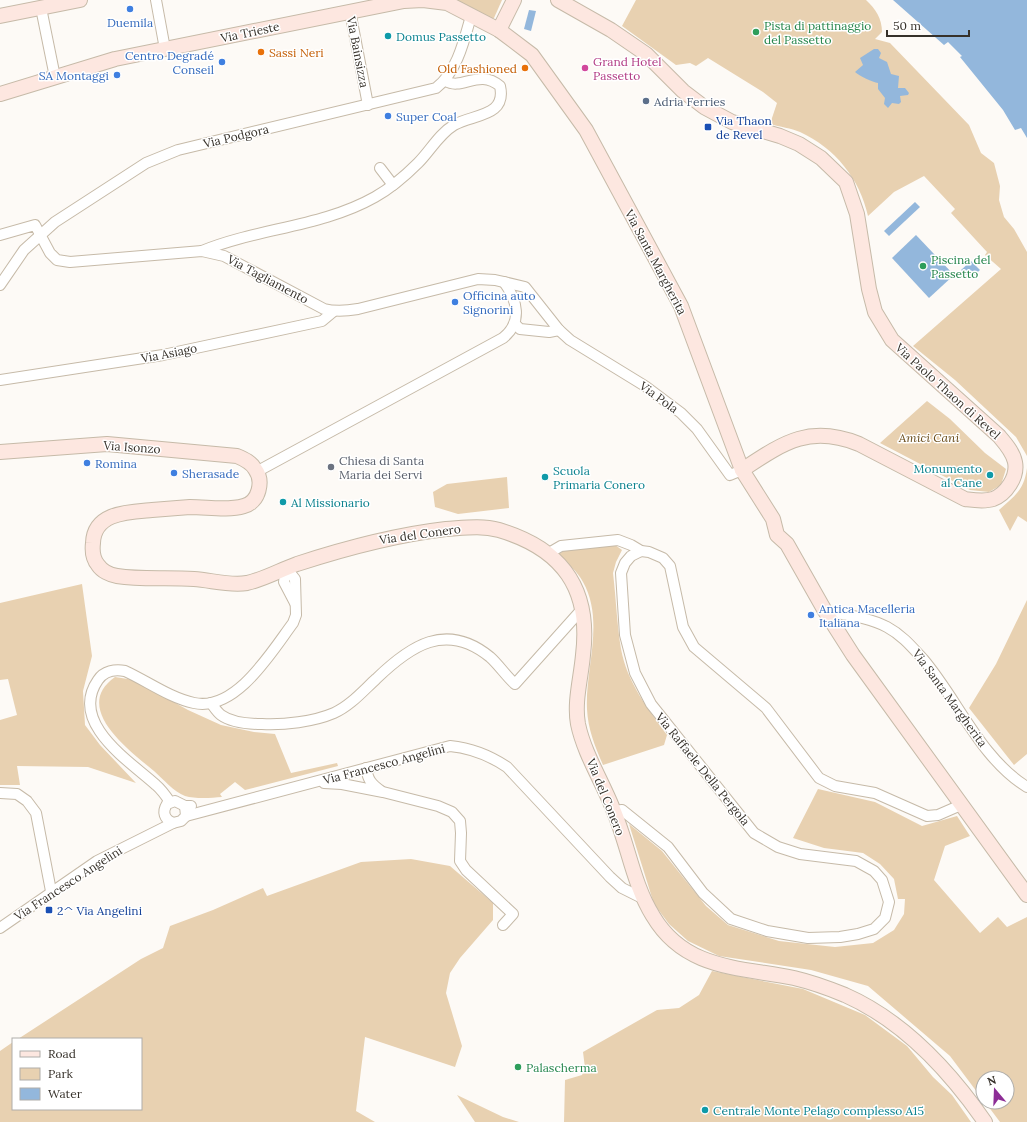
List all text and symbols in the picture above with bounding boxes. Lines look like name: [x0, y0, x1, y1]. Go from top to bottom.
marker: Duemila: [125, 4, 135, 14]
scale bar: [887, 12, 969, 38]
street label: Via Bainsizza: [344, 14, 372, 89]
place label: Duemila: [107, 15, 153, 30]
street label: Via Trieste: [218, 18, 281, 46]
place label: Pista di pattinaggio del Passetto: [764, 18, 871, 47]
text: 50 m: [893, 18, 921, 33]
marker: Pista di pattinaggio del Passetto: [751, 27, 761, 37]
place label: Domus Passetto: [396, 29, 486, 44]
marker: Domus Passetto: [383, 31, 393, 41]
place label: Sassi Neri: [269, 45, 324, 60]
marker: Sassi Neri: [256, 47, 266, 57]
place label: Centro Degradé Conseil: [125, 48, 214, 77]
place label: Grand Hotel Passetto: [593, 54, 662, 83]
marker: Centro Degradé Conseil: [217, 57, 227, 67]
place label: Old Fashioned: [438, 61, 517, 76]
marker: Old Fashioned: [520, 63, 530, 73]
marker: Grand Hotel Passetto: [580, 63, 590, 73]
place label: SA Montaggi: [39, 68, 109, 83]
marker: SA Montaggi: [112, 70, 122, 80]
place label: Adria Ferries: [653, 94, 726, 109]
marker: Adria Ferries: [641, 96, 651, 106]
place label: Super Coal: [396, 109, 457, 124]
marker: Super Coal: [383, 111, 393, 121]
place label: Via Thaon de Revel: [715, 113, 772, 142]
street label: Via Podgora: [201, 121, 270, 151]
marker: Via Thaon de Revel: [703, 122, 713, 132]
street label: Via Santa Margherita: [621, 206, 690, 317]
street label: Via Tagliamento: [224, 251, 311, 307]
place label: Piscina del Passetto: [931, 252, 991, 281]
marker: Piscina del Passetto: [918, 261, 928, 271]
place label: Officina auto Signorini: [463, 288, 536, 317]
marker: Officina auto Signorini: [450, 297, 460, 307]
street label: Via Paolo Thaon di Revel: [892, 339, 1004, 442]
street label: Via Asiago: [139, 340, 198, 366]
street label: Via Pola: [636, 377, 681, 416]
park label: Amici Cani: [898, 430, 959, 445]
street label: Via Isonzo: [102, 437, 161, 456]
place label: Chiesa di Santa Maria dei Servi: [339, 453, 424, 482]
place label: Romina: [95, 456, 137, 471]
marker: Romina: [82, 458, 92, 468]
place label: Monumento al Cane: [914, 461, 982, 490]
marker: Chiesa di Santa Maria dei Servi: [326, 462, 336, 472]
place label: Scuola Primaria Conero: [553, 463, 645, 492]
place label: Sherasade: [182, 466, 240, 481]
marker: Sherasade: [169, 468, 179, 478]
marker: Monumento al Cane: [985, 470, 995, 480]
marker: Scuola Primaria Conero: [540, 472, 550, 482]
place label: Al Missionario: [290, 495, 370, 510]
marker: Al Missionario: [278, 497, 288, 507]
street label: Via del Conero: [377, 521, 462, 547]
place label: Antica Macelleria Italiana: [818, 601, 915, 630]
marker: Antica Macelleria Italiana: [806, 610, 816, 620]
street label: Via Santa Margherita: [909, 645, 990, 750]
street label: Via Raffaele Della Pergola: [652, 709, 753, 829]
street label: Via Francesco Angelini: [320, 741, 447, 788]
street label: Via del Conero: [583, 755, 628, 838]
street label: Via Francesco Angelini: [10, 843, 125, 924]
place label: 2^ Via Angelini: [57, 903, 142, 918]
marker: 2^ Via Angelini: [44, 905, 54, 915]
legend: [12, 1038, 142, 1110]
text: Road: [48, 1046, 76, 1061]
place label: Palascherma: [526, 1060, 597, 1075]
marker: Palascherma: [513, 1062, 523, 1072]
text: Park: [48, 1066, 74, 1081]
north arrow: [975, 1070, 1015, 1110]
text: N: [985, 1072, 999, 1089]
text: Water: [48, 1086, 83, 1101]
place label: Centrale Monte Pelago complesso A15: [713, 1103, 924, 1118]
marker: Centrale Monte Pelago complesso A15: [700, 1105, 710, 1115]

